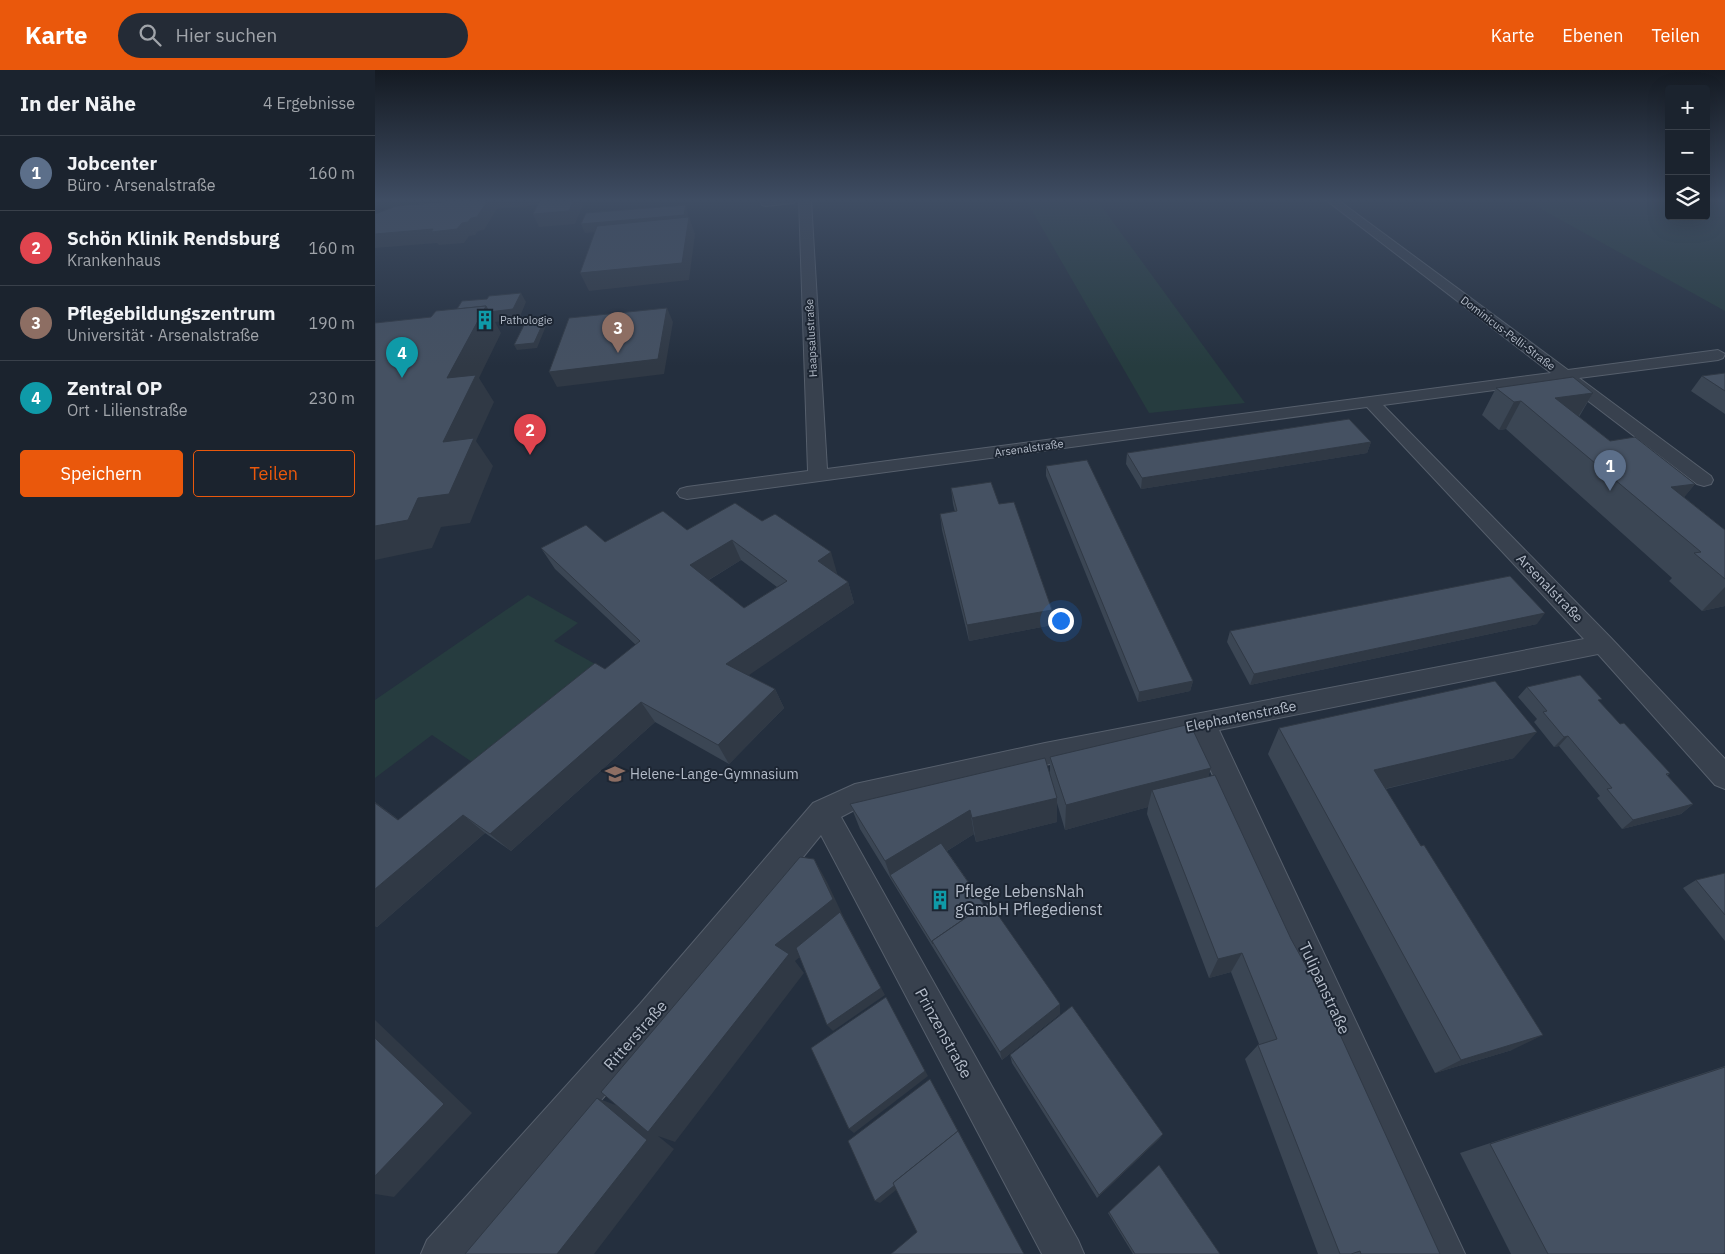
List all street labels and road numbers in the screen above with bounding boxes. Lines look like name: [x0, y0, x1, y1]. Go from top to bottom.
street label: Dominicus-Pelli-Straße: [1458, 293, 1558, 373]
street label: Haapsalustraße: [802, 298, 820, 378]
street label: Arsenalstraße: [994, 436, 1064, 460]
street label: Arsenalstraße: [1513, 550, 1587, 626]
street label: Elephantenstraße: [1184, 696, 1298, 736]
street label: Tulipanstraße: [1295, 939, 1355, 1037]
street label: Prinzenstraße: [911, 984, 977, 1082]
street label: Ritterstraße: [599, 996, 671, 1074]

